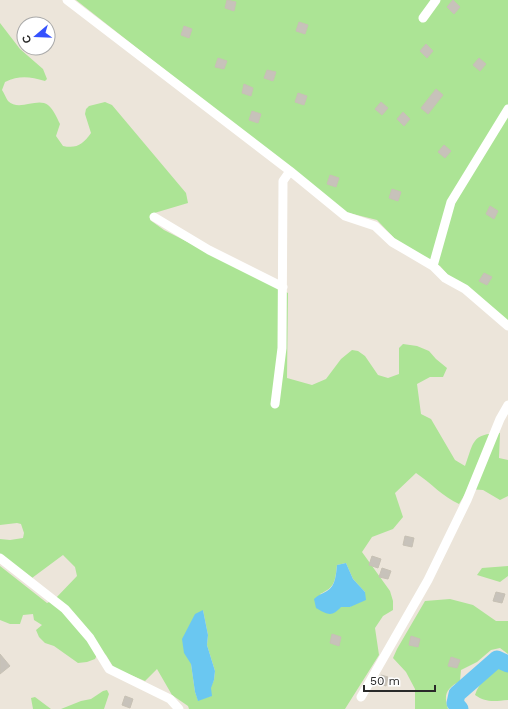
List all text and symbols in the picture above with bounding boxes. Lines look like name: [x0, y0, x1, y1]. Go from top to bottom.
north arrow: [16, 16, 56, 56]
text: С: [20, 33, 34, 45]
scale bar: [364, 667, 435, 693]
text: 50 m: [370, 674, 400, 688]

